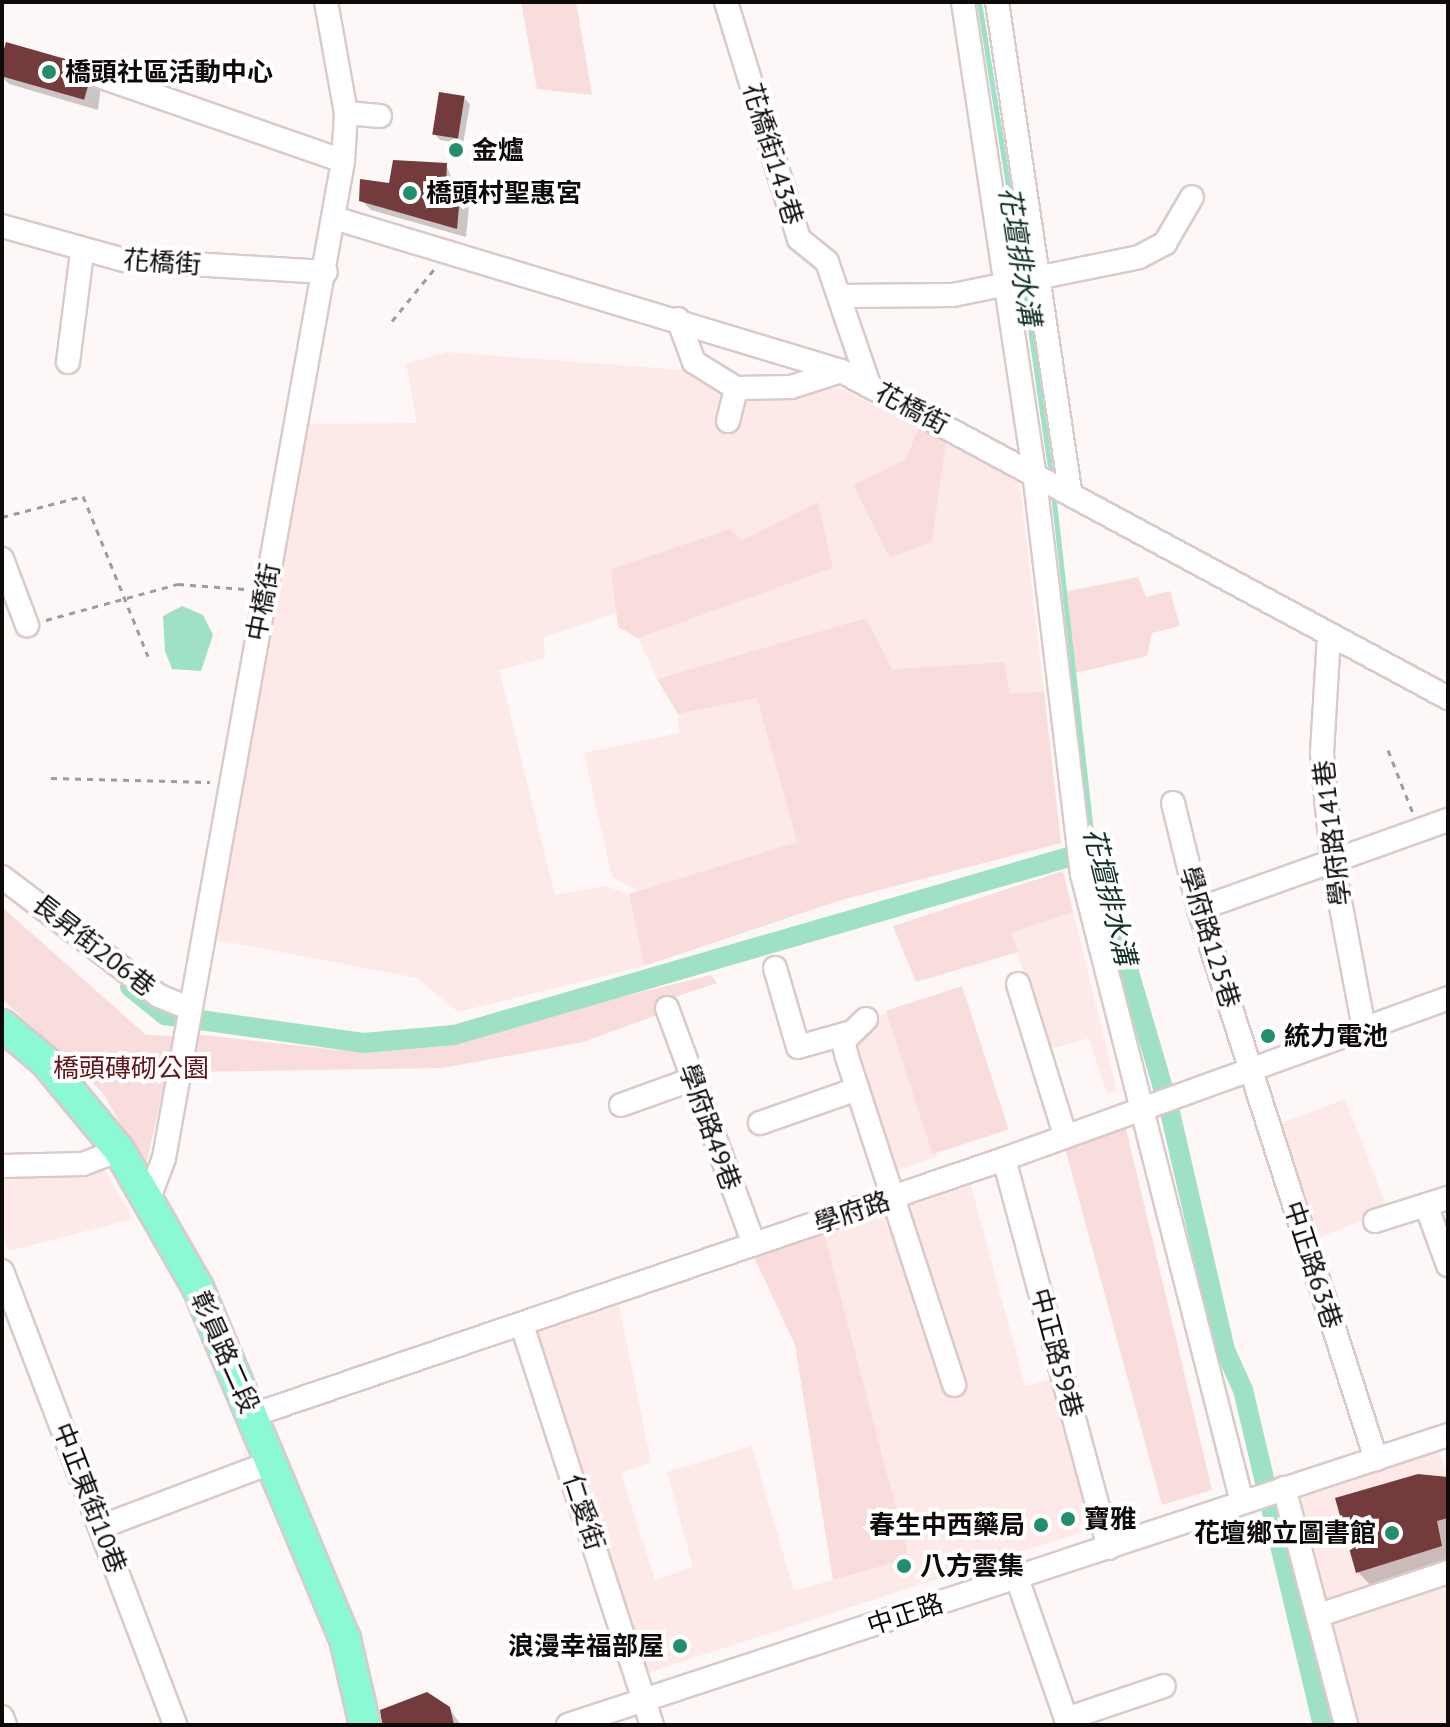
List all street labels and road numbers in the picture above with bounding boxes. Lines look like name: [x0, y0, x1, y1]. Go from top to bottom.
street label: 花橋街143巷: [737, 79, 809, 229]
street label: 花橋街: [122, 244, 202, 280]
street label: 花橋街: [870, 376, 954, 440]
street label: 中橋街: [240, 561, 286, 643]
street label: 學府路141巷: [1308, 758, 1356, 908]
street label: 學府路125巷: [1174, 862, 1246, 1012]
street label: 長昇街206巷: [27, 888, 161, 1002]
street label: 學府路49巷: [673, 1059, 747, 1195]
street label: 學府路: [810, 1185, 894, 1239]
street label: 中正路63巷: [1278, 1197, 1348, 1333]
street label: 中正路59巷: [1025, 1285, 1089, 1421]
street label: 彰員路二段: [184, 1286, 266, 1418]
street label: 中正東街10巷: [47, 1418, 133, 1578]
street label: 仁愛街: [557, 1470, 611, 1554]
street label: 中正路: [863, 1587, 947, 1641]

